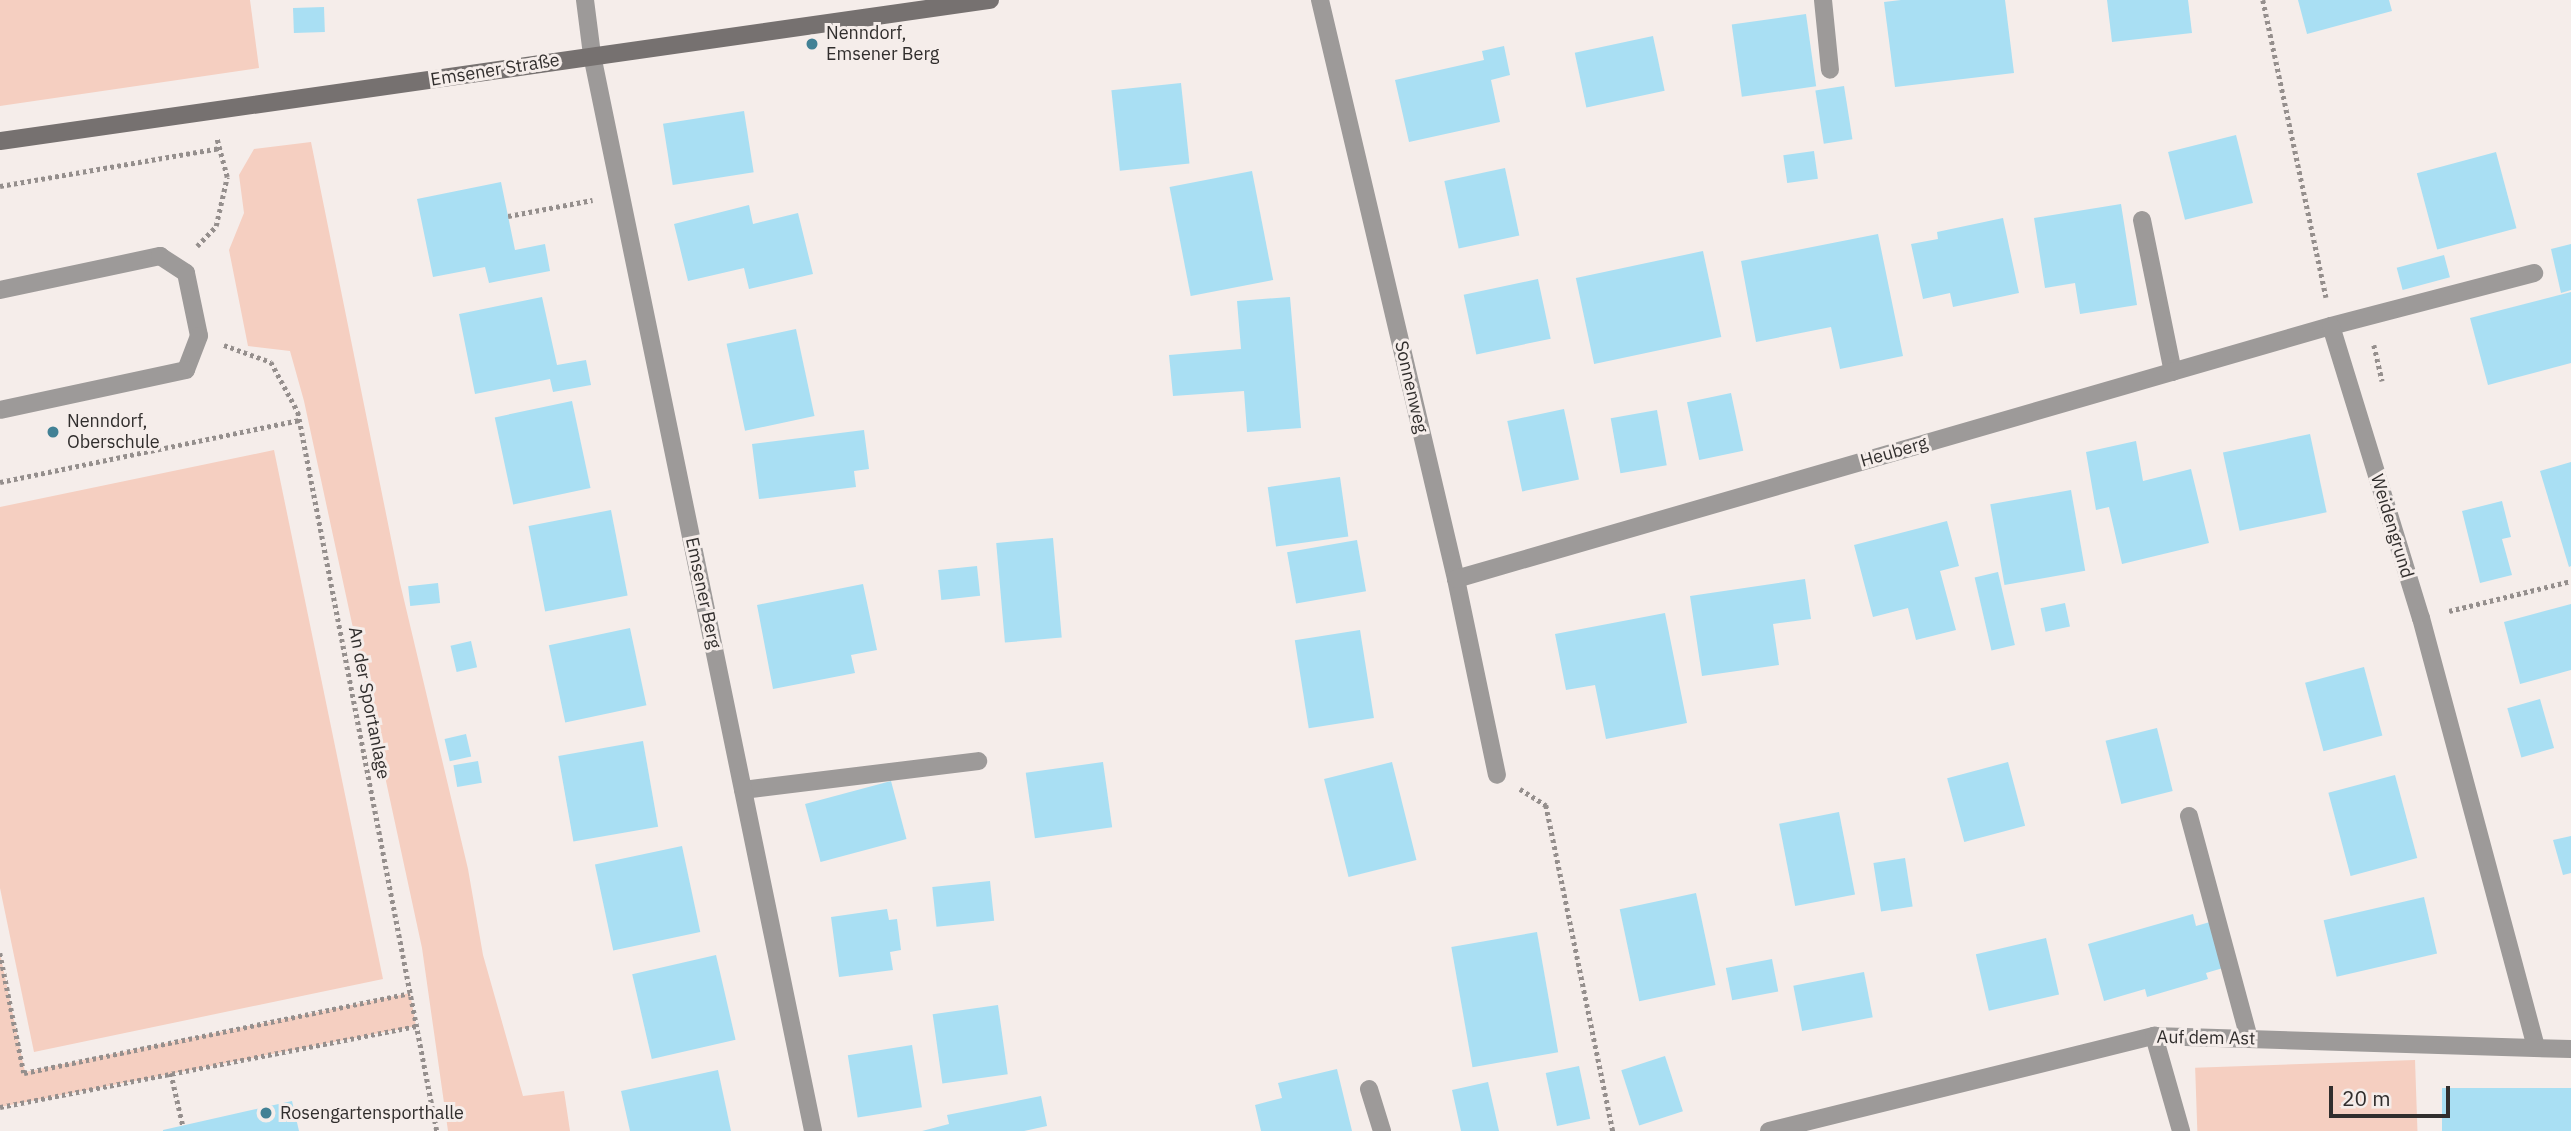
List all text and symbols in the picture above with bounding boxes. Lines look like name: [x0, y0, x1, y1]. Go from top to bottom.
place label: Nenndorf, Emsener Berg: [826, 23, 939, 66]
marker: Nenndorf, Emsener Berg: [804, 36, 820, 52]
street label: Emsener Straße: [429, 49, 561, 91]
street label: Sonnenweg: [1390, 339, 1432, 435]
place label: Nenndorf, Oberschule: [67, 411, 160, 453]
marker: Nenndorf, Oberschule: [45, 424, 61, 440]
street label: Heuberg: [1858, 432, 1930, 472]
street label: Weidengrund: [2366, 471, 2418, 581]
street label: Emsener Berg: [681, 535, 725, 651]
street label: An der Sportanlage: [344, 625, 394, 781]
street label: Auf dem Ast: [2157, 1026, 2255, 1050]
scale bar: [2333, 1072, 2454, 1116]
text: 20 m: [2342, 1084, 2391, 1112]
place label: Rosengartensporthalle: [280, 1102, 464, 1124]
marker: Rosengartensporthalle: [258, 1105, 274, 1121]

